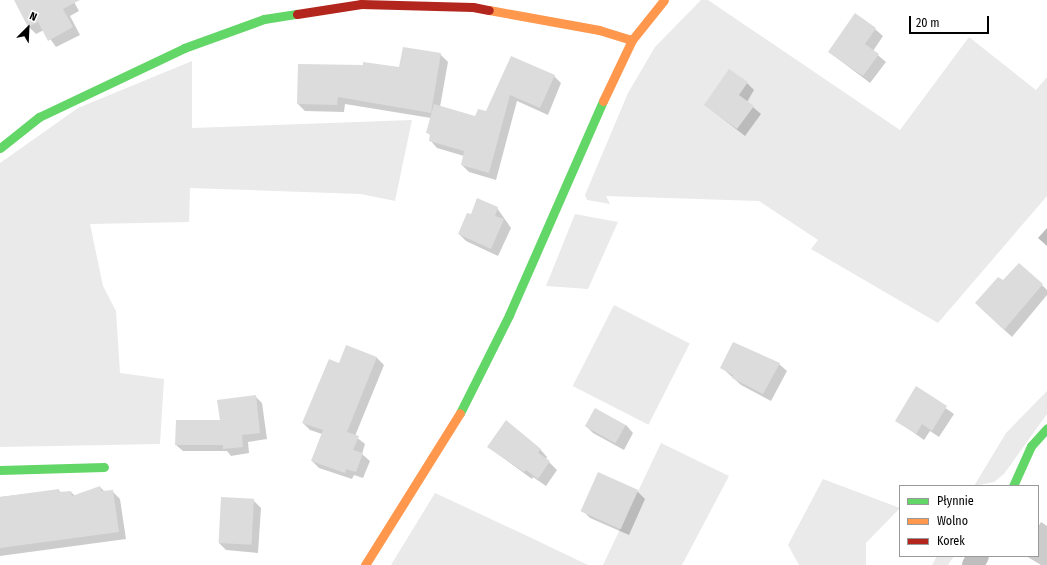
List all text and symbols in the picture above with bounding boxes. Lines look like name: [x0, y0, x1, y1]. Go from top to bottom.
north arrow: [8, 8, 48, 48]
scale bar: [911, 8, 991, 34]
text: N: [27, 9, 39, 24]
text: 20 m: [916, 16, 940, 30]
legend: [899, 485, 1039, 557]
text: Płynnie: [937, 494, 974, 508]
text: Wolno: [937, 514, 968, 528]
text: Korek: [937, 534, 965, 548]

